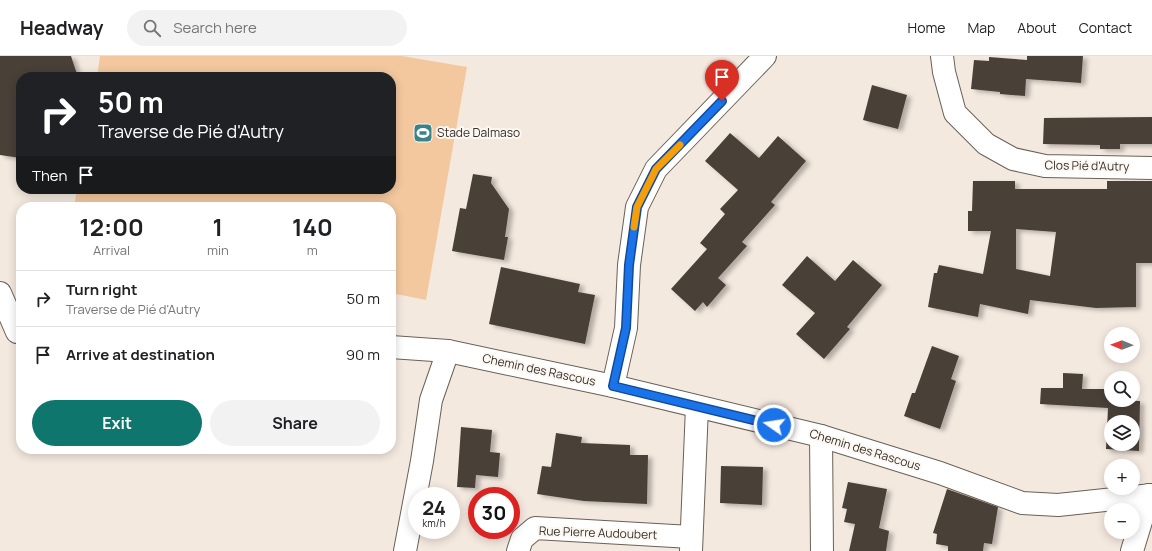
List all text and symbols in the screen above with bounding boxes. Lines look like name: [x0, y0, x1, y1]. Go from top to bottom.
search box: [127, 10, 407, 46]
text: Headway: [20, 15, 103, 41]
icon: search: [141, 17, 163, 39]
text: Search here: [173, 17, 257, 38]
text: Home: [908, 18, 945, 37]
text: Map: [967, 18, 995, 37]
text: About: [1017, 18, 1057, 37]
text: Contact: [1079, 18, 1132, 37]
pin: [705, 60, 739, 101]
icon: arrive: [711, 66, 733, 88]
text: 50 m: [98, 83, 164, 121]
icon: right: [32, 88, 84, 140]
text: Traverse de Pié d'Autry: [98, 119, 284, 143]
sports icon: Stade Dalmaso: [412, 122, 434, 144]
place label: Stade Dalmaso: [437, 124, 520, 141]
street label: Clos Pié d'Autry: [1044, 156, 1130, 175]
icon: arrive: [75, 164, 97, 186]
text: Then: [32, 165, 67, 186]
text: 12:00: [79, 210, 144, 243]
text: 1: [213, 210, 223, 243]
text: 140: [292, 210, 333, 243]
text: Arrival: [93, 241, 130, 259]
text: min: [207, 241, 229, 259]
text: m: [307, 241, 318, 259]
text: Turn right: [66, 279, 137, 300]
icon: right: [32, 288, 54, 310]
text: 50 m: [346, 288, 380, 309]
text: Traverse de Pié d'Autry: [66, 300, 200, 318]
north arrow: [1104, 327, 1140, 363]
map controls: [1104, 327, 1140, 539]
icon: arrive: [32, 344, 54, 366]
text: Arrive at destination: [66, 344, 215, 365]
text: 90 m: [346, 344, 380, 365]
street label: Chemin des Rascous: [481, 349, 597, 390]
button: search: [1104, 371, 1140, 407]
button: Exit: [32, 400, 202, 446]
button: Share: [210, 400, 380, 446]
position arrow: [753, 404, 795, 446]
button: layers: [1104, 415, 1140, 451]
street label: Chemin des Rascous: [807, 425, 923, 475]
button: +: [1104, 459, 1140, 495]
speed limit sign: 30: [468, 487, 520, 539]
text: 24: [422, 494, 446, 521]
button: −: [1104, 503, 1140, 539]
text: km/h: [422, 516, 446, 530]
street label: Rue Pierre Audoubert: [539, 522, 658, 543]

